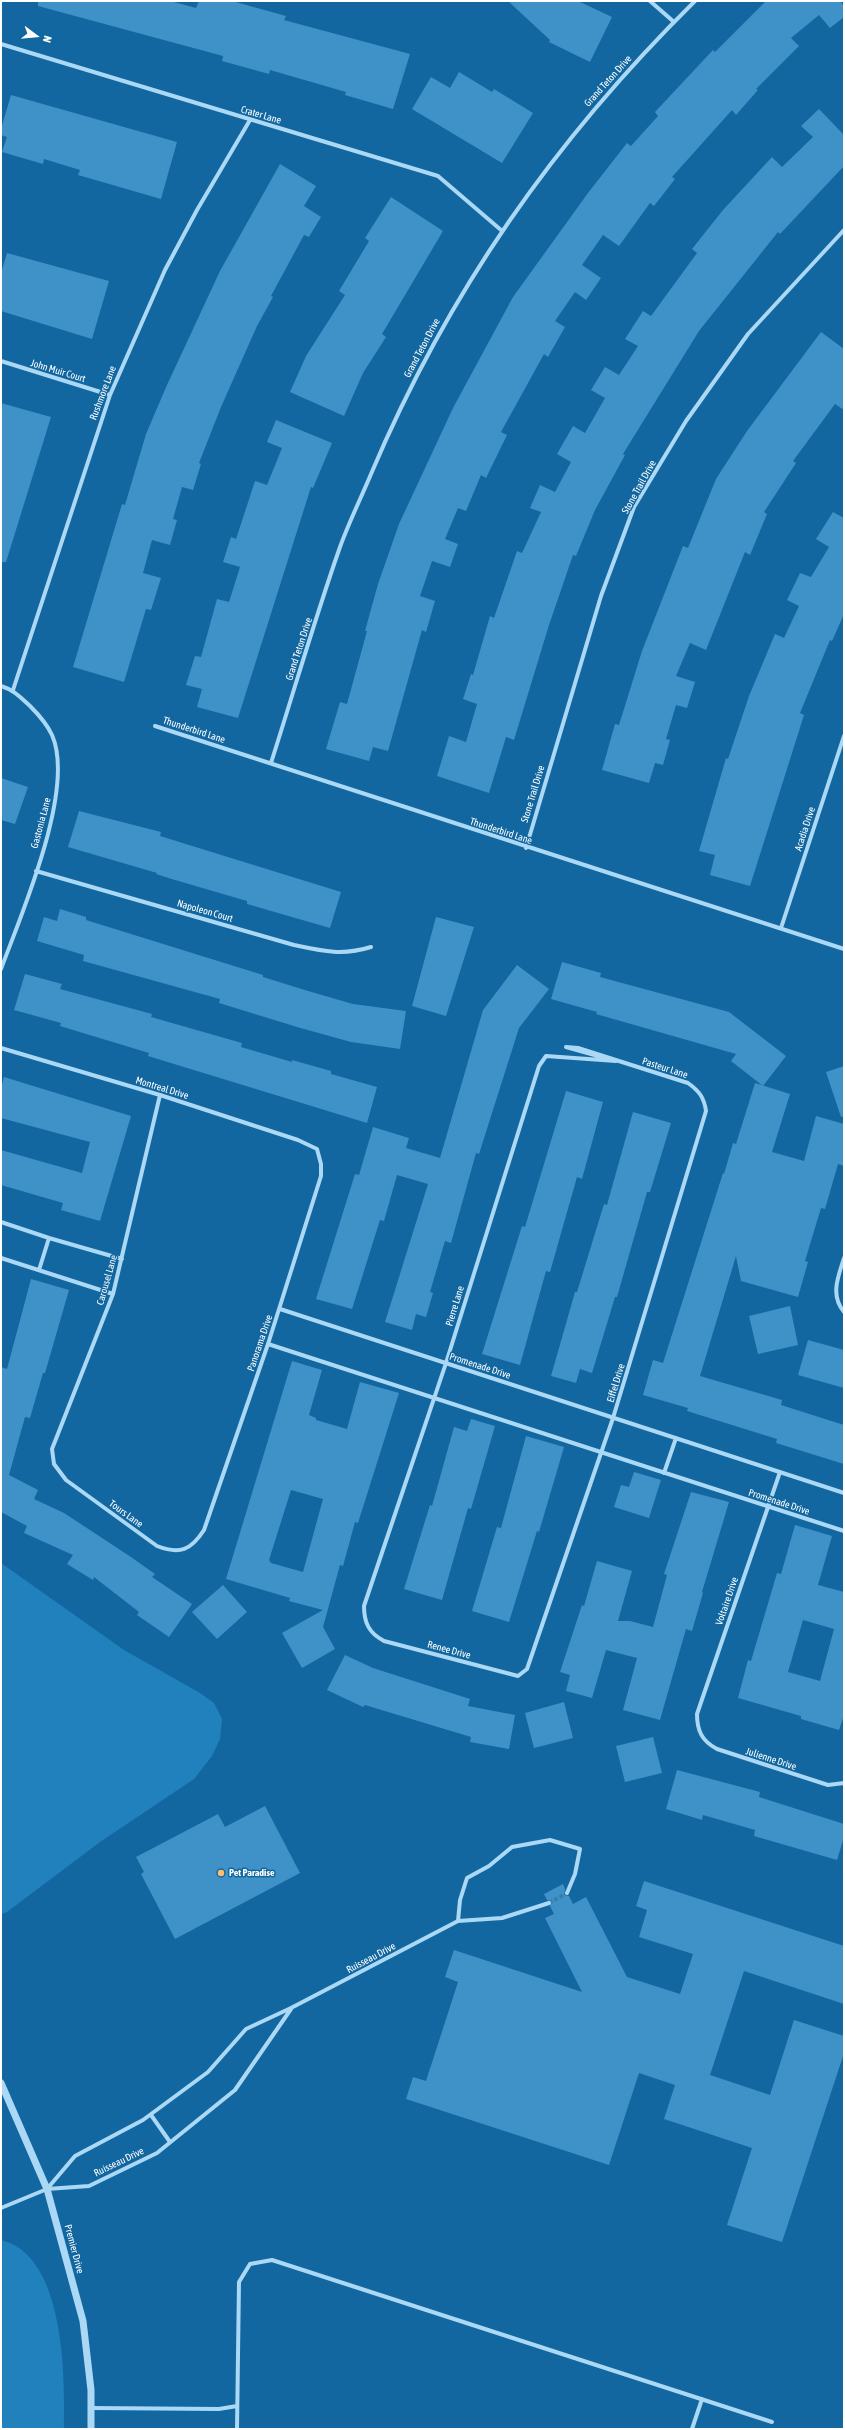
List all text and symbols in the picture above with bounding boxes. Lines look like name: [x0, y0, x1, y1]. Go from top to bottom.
north arrow: [16, 16, 56, 56]
text: N: [41, 35, 54, 44]
street label: Grand Teton Drive: [582, 53, 634, 109]
street label: Crater Lane: [239, 104, 283, 126]
street label: Grand Teton Drive: [401, 316, 443, 380]
street label: John Muir Court: [29, 357, 87, 385]
street label: Rushmore Lane: [87, 364, 119, 422]
street label: Stone Trail Drive: [619, 458, 659, 516]
street label: Grand Teton Drive: [283, 616, 315, 682]
street label: Thunderbird Lane: [161, 714, 227, 746]
street label: Stone Trail Drive: [519, 764, 547, 824]
street label: Gastonia Lane: [28, 796, 54, 850]
street label: Acadia Drive: [792, 805, 818, 853]
street label: Thunderbird Lane: [468, 815, 534, 847]
street label: Napoleon Court: [176, 897, 234, 925]
street label: Pasteur Lane: [641, 1055, 689, 1081]
street label: Montreal Drive: [134, 1074, 190, 1102]
street label: Carousel Lane: [94, 1254, 120, 1306]
street label: Pierre Lane: [443, 1285, 467, 1327]
street label: Panorama Drive: [245, 1313, 275, 1373]
street label: Promenade Drive: [448, 1350, 512, 1382]
street label: Eiffel Drive: [604, 1362, 628, 1404]
street label: Promenade Drive: [747, 1486, 811, 1518]
street label: Tours Lane: [107, 1498, 145, 1530]
street label: Voltaire Drive: [713, 1575, 741, 1627]
street label: Renee Drive: [426, 1638, 472, 1662]
street label: Julienne Drive: [744, 1745, 798, 1773]
place label: Pet Paradise: [229, 1867, 274, 1879]
marker: Pet Paradise: [216, 1868, 226, 1878]
street label: Ruisseau Drive: [344, 1940, 398, 1976]
street label: Ruisseau Drive: [92, 2145, 146, 2179]
street label: Premier Drive: [62, 2223, 86, 2275]

